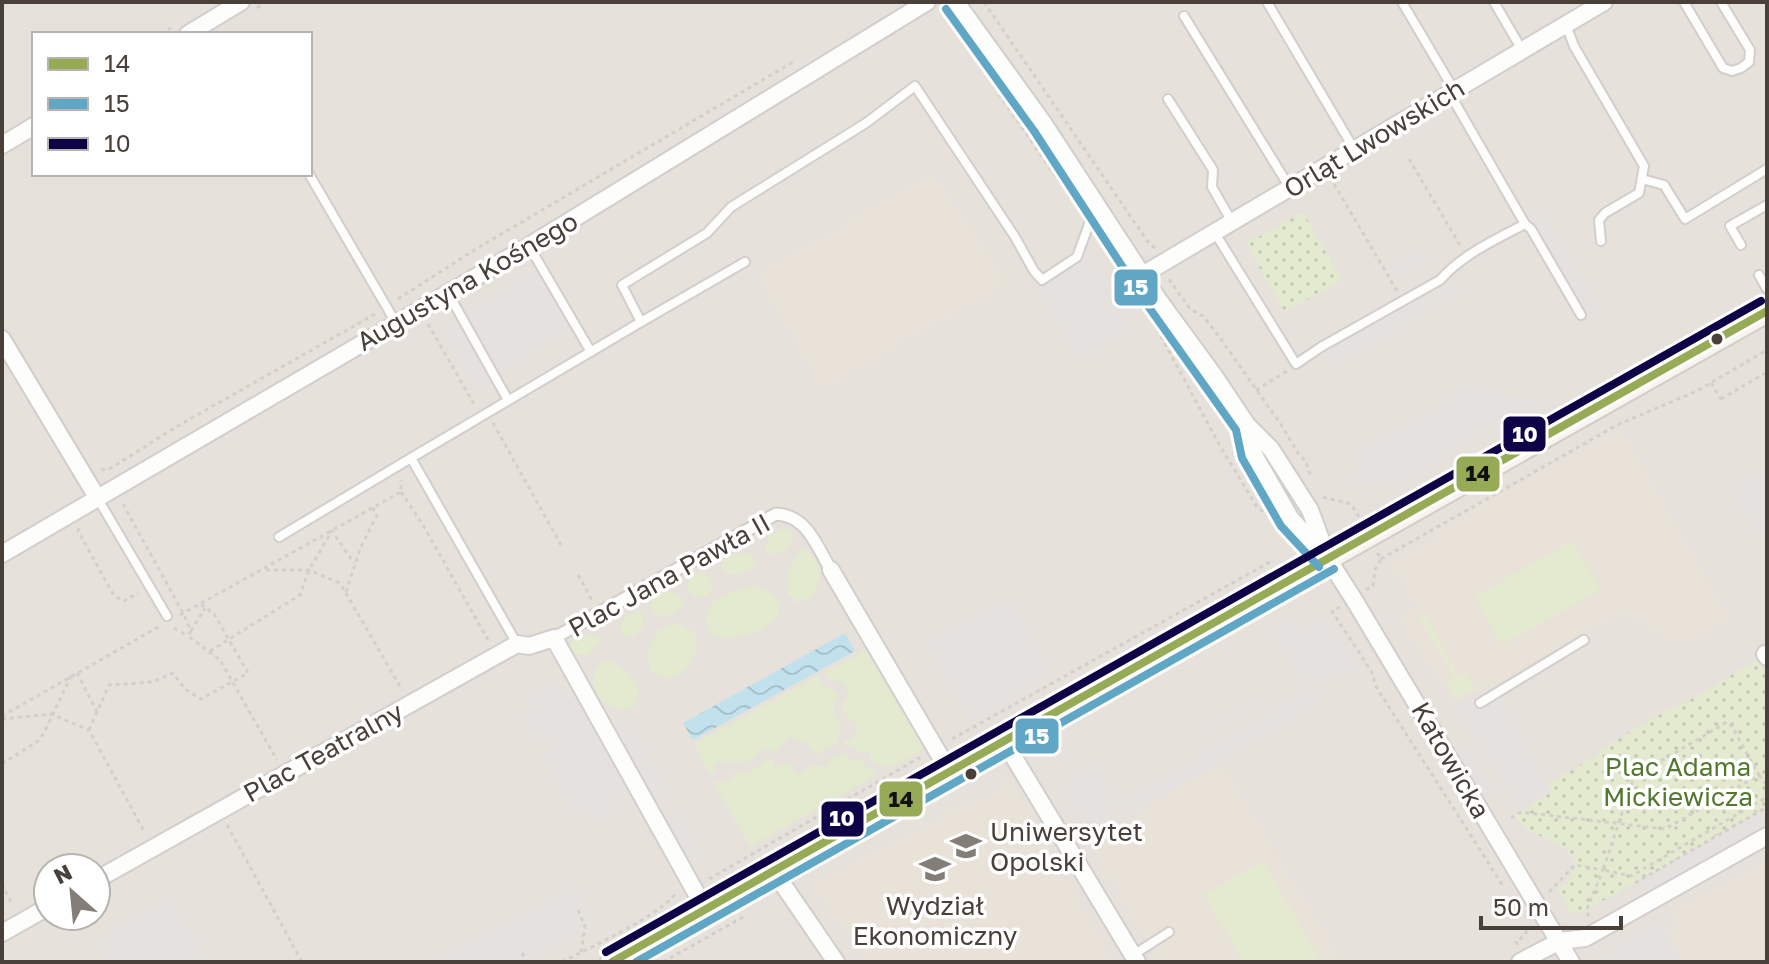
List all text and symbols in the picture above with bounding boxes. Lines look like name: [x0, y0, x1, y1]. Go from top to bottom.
legend: [32, 32, 312, 176]
text: 14: [104, 48, 130, 77]
street label: Orląt Lwowskich: [1278, 72, 1470, 204]
text: 15: [104, 88, 130, 117]
text: 10: [104, 128, 131, 157]
street label: Augustyna Kośnego: [351, 205, 583, 357]
line badge: 15: [1113, 268, 1159, 307]
text: 15: [1124, 273, 1148, 300]
unlabelled marker: [1709, 331, 1725, 347]
line badge: 10: [1502, 415, 1547, 453]
text: 10: [1512, 420, 1538, 447]
line badge: 14: [1455, 455, 1501, 493]
text: 14: [1465, 459, 1491, 486]
street label: Plac Jana Pawła II: [563, 507, 775, 643]
street label: Plac Teatralny: [238, 695, 408, 809]
street label: Katowicka: [1405, 696, 1497, 824]
line badge: 15: [1014, 717, 1060, 755]
text: 15: [1025, 722, 1049, 749]
park label: Plac Adama Mickiewicza: [1603, 751, 1753, 812]
unlabelled marker: [963, 766, 979, 782]
line badge: 14: [878, 780, 924, 818]
text: 14: [888, 785, 914, 812]
line badge: 10: [820, 800, 865, 838]
text: 10: [829, 804, 855, 831]
place label: Uniwersytet Opolski: [990, 816, 1143, 877]
school or university icon: Uniwersytet Opolski: [949, 829, 983, 863]
north arrow: [32, 852, 112, 932]
school or university icon: Wydział Ekonomiczny: [918, 852, 952, 886]
text: N: [49, 858, 76, 890]
scale bar: [1481, 880, 1621, 930]
place label: Wydział Ekonomiczny: [853, 890, 1018, 951]
text: 50 m: [1493, 892, 1549, 921]

